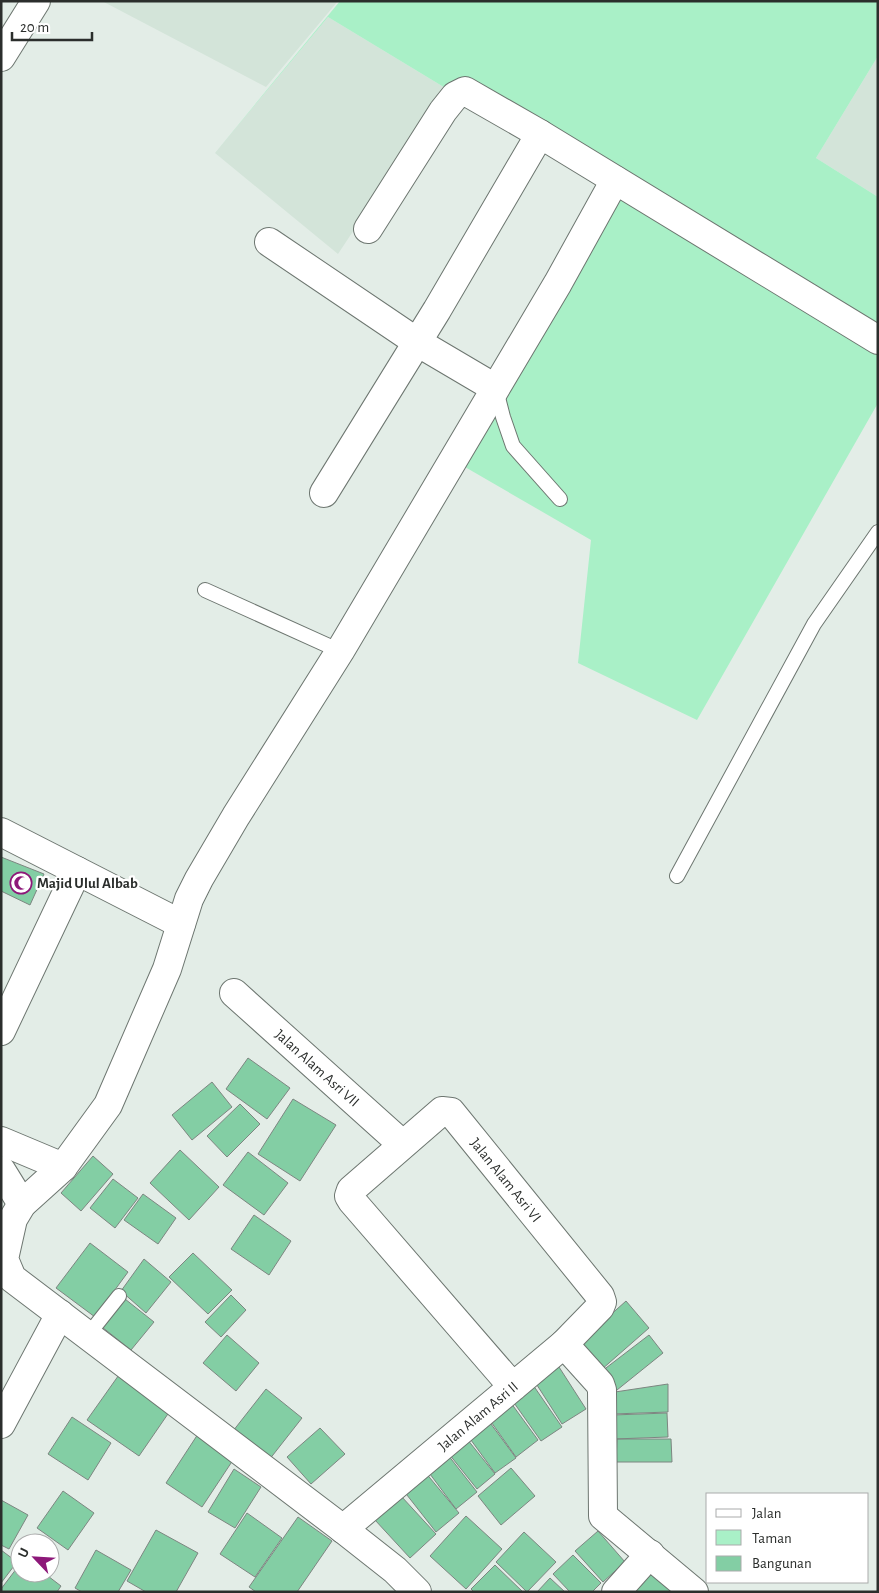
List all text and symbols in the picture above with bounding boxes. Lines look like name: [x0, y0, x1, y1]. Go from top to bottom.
scale bar: [12, 10, 92, 42]
text: 20 m: [20, 20, 49, 35]
mosque icon: Majid Ulul Albab: [9, 871, 33, 895]
place label: Majid Ulul Albab: [37, 876, 138, 891]
street label: Jalan Alam Asri VII: [272, 1027, 362, 1110]
street label: Jalan Alam Asri VI: [467, 1135, 544, 1225]
street label: Jalan Alam Asri II: [436, 1379, 521, 1454]
legend: [706, 1493, 869, 1583]
text: Jalan: [752, 1506, 782, 1521]
text: Taman: [752, 1531, 792, 1546]
north arrow: [10, 1533, 60, 1583]
text: U: [16, 1546, 32, 1560]
text: Bangunan: [752, 1556, 812, 1571]

